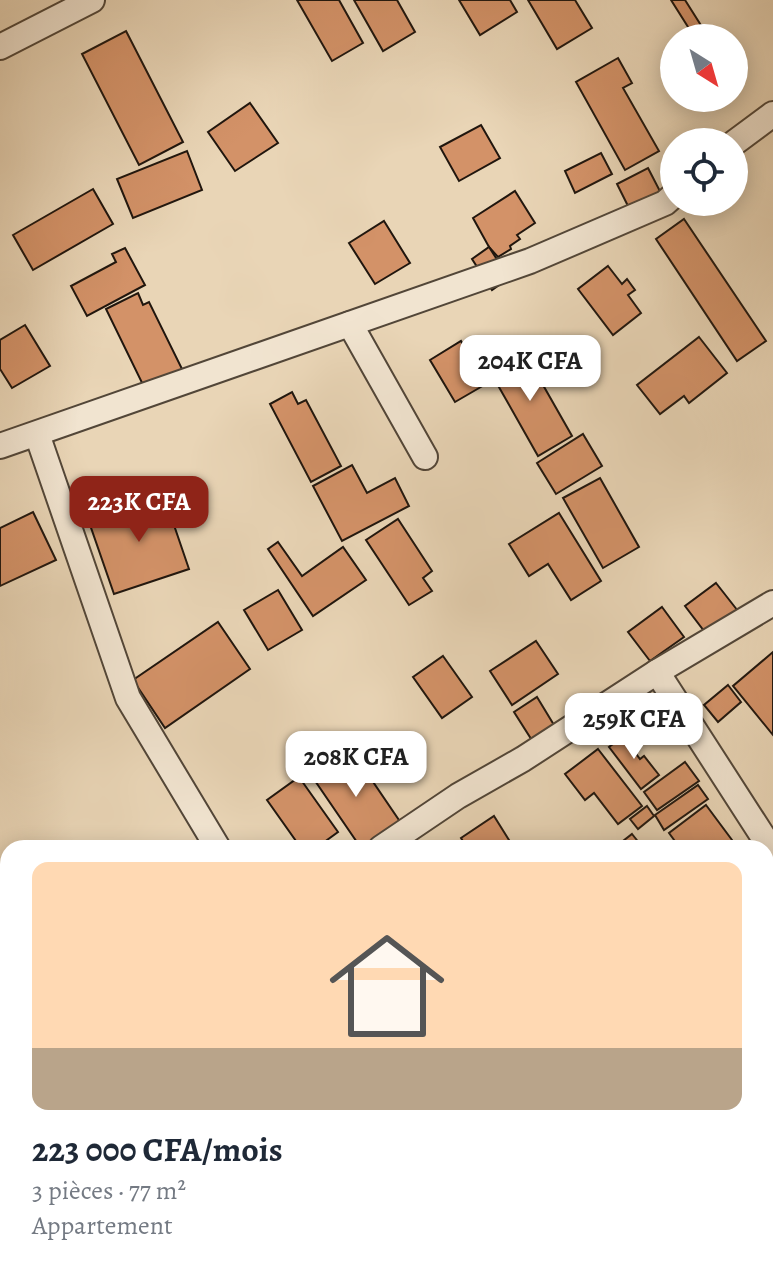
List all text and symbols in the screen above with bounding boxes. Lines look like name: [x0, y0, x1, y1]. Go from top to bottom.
north arrow: [660, 24, 748, 112]
map controls: [660, 24, 748, 216]
button: locate: [660, 128, 748, 216]
pin: 204K CFA: [447, 335, 613, 403]
text: 204K CFA: [478, 343, 582, 378]
pin: 223K CFA: [56, 476, 222, 544]
text: 223K CFA: [87, 484, 191, 519]
pin: 259K CFA: [551, 693, 717, 761]
text: 259K CFA: [583, 701, 685, 736]
pin: 208K CFA: [273, 731, 439, 799]
text: 208K CFA: [304, 739, 408, 774]
icon: home: [315, 914, 459, 1058]
text: 223 000 CFA/mois: [32, 1126, 283, 1173]
text: 3 pièces · 77 m²: [32, 1173, 186, 1208]
text: Appartement: [32, 1208, 173, 1243]

